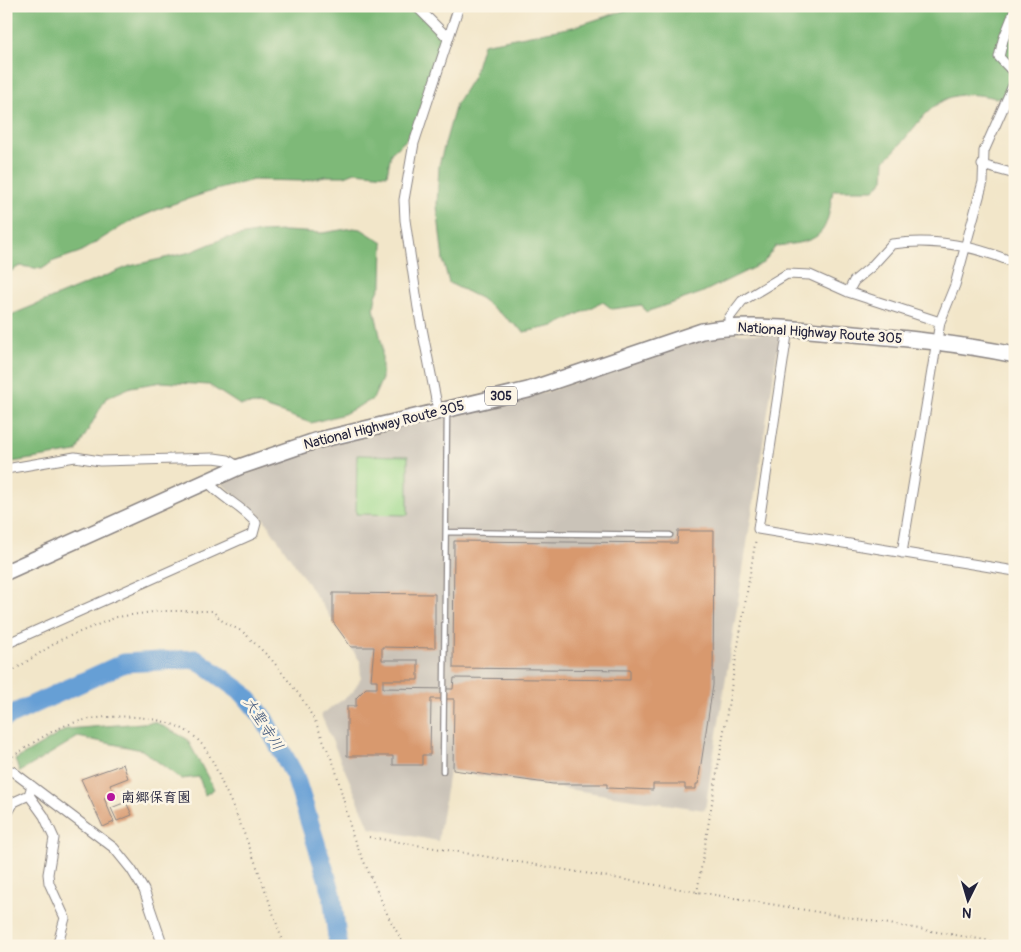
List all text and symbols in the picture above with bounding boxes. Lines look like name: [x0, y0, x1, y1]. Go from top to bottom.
street label: National Highway Route 305: [737, 319, 903, 347]
road number: 305: [485, 386, 517, 406]
street label: National Highway Route 305: [302, 397, 466, 453]
water label: 大聖寺川: [239, 694, 287, 754]
place label: 南郷保育園: [121, 789, 191, 806]
marker: 南郷保育園: [105, 791, 117, 803]
north arrow: [944, 874, 994, 924]
text: N: [961, 904, 972, 921]

